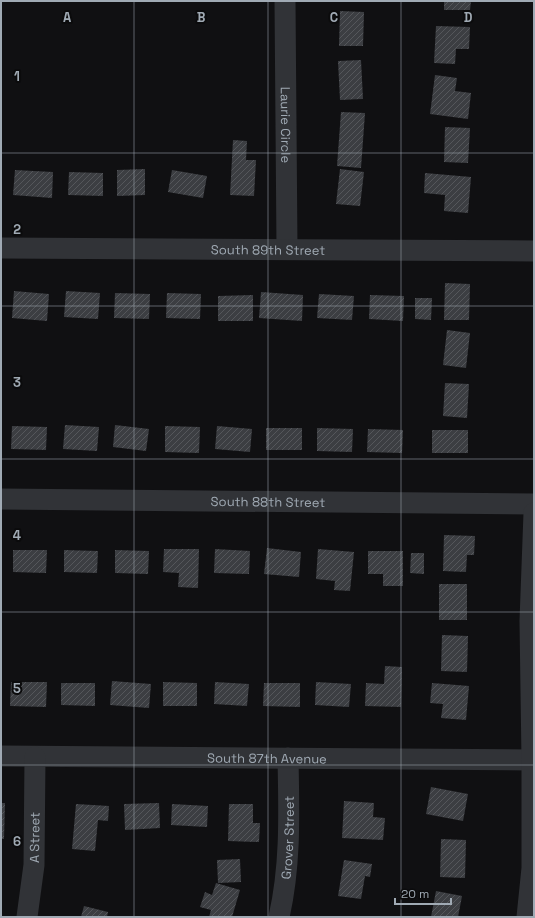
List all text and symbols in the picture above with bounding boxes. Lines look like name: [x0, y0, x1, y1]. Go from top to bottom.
text: A: [63, 9, 72, 26]
text: B: [197, 9, 206, 26]
text: C: [330, 9, 338, 26]
text: D: [464, 9, 473, 26]
text: 1: [14, 68, 20, 85]
street label: Laurie Circle: [277, 87, 295, 163]
text: 2: [13, 221, 21, 238]
street label: South 89th Street: [211, 241, 325, 258]
text: 3: [13, 374, 21, 391]
street label: South 88th Street: [211, 492, 325, 511]
text: 4: [13, 527, 21, 544]
text: 5: [13, 680, 21, 697]
street label: South 87th Avenue: [207, 749, 327, 767]
street label: Grover Street: [277, 796, 297, 880]
street label: A Street: [26, 812, 43, 863]
text: 6: [13, 833, 21, 850]
scale bar: [395, 880, 451, 906]
text: 20 m: [401, 886, 429, 902]

